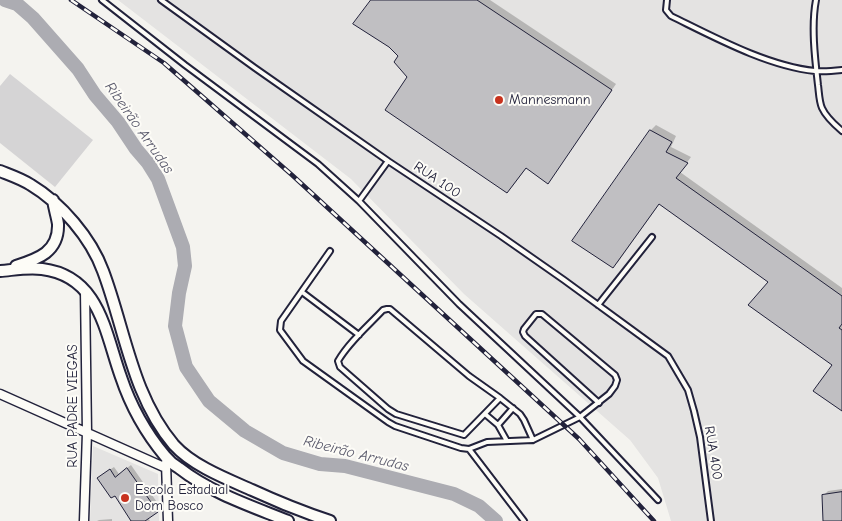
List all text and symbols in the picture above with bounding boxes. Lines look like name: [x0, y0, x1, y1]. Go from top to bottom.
water label: Ribeirão Arrudas: [101, 79, 177, 177]
place label: Mannesmann: [509, 92, 591, 108]
marker: Mannesmann: [493, 94, 505, 106]
street label: RUA 100: [410, 158, 464, 202]
street label: RUA PADRE VIEGAS: [65, 344, 81, 468]
street label: RUA 400: [700, 425, 726, 481]
water label: Ribeirão Arrudas: [301, 432, 411, 476]
place label: Escola Estadual Dom Bosco: [135, 482, 228, 514]
marker: Escola Estadual Dom Bosco: [119, 492, 131, 504]

